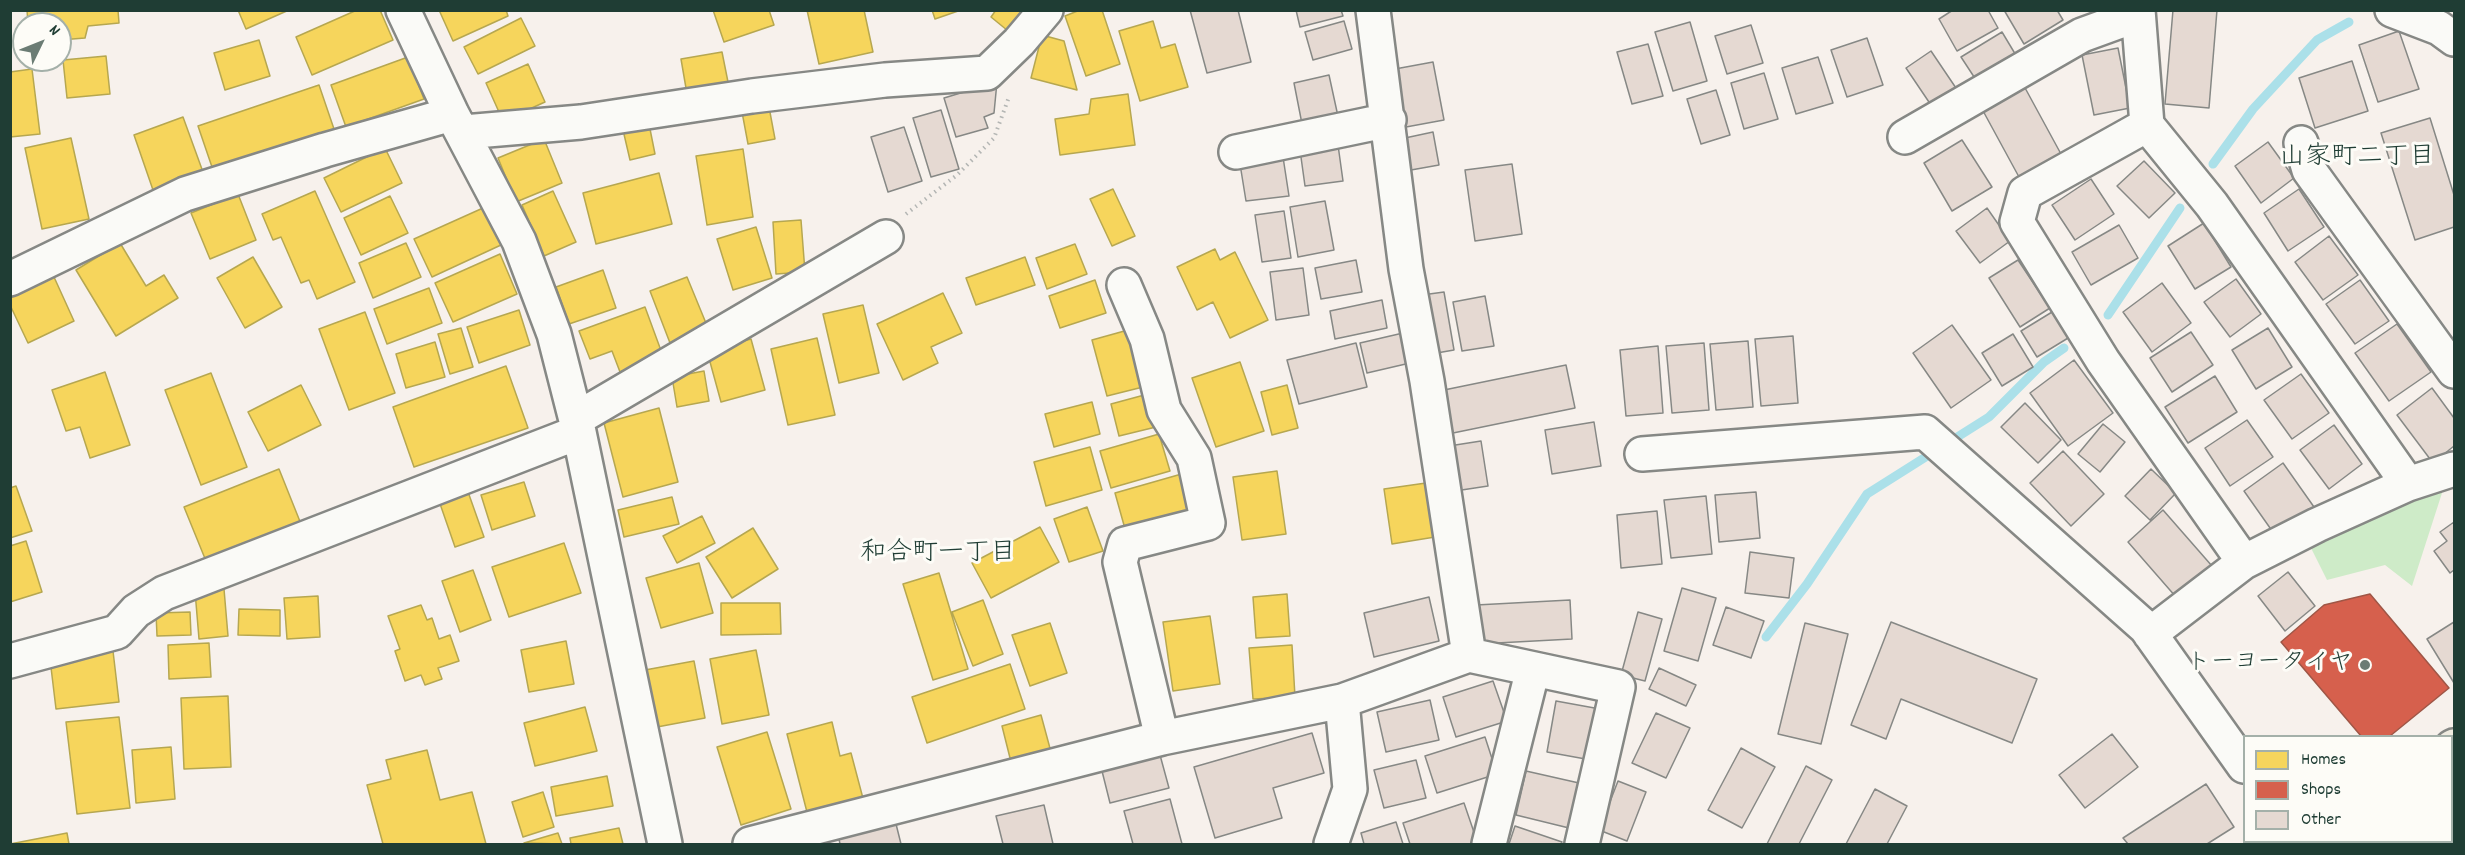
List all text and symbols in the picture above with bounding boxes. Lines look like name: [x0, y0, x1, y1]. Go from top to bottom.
north arrow: [12, 12, 72, 72]
text: N: [43, 20, 65, 41]
district label: 山家町二丁目: [2279, 143, 2435, 175]
district label: 和合町一丁目: [860, 539, 1016, 571]
place label: トーヨータイヤ: [2186, 651, 2353, 679]
marker: トーヨータイヤ: [2358, 658, 2372, 672]
legend: [2243, 735, 2453, 843]
text: Homes: [2301, 748, 2346, 773]
text: Shops: [2301, 778, 2341, 803]
text: Other: [2301, 808, 2341, 833]

